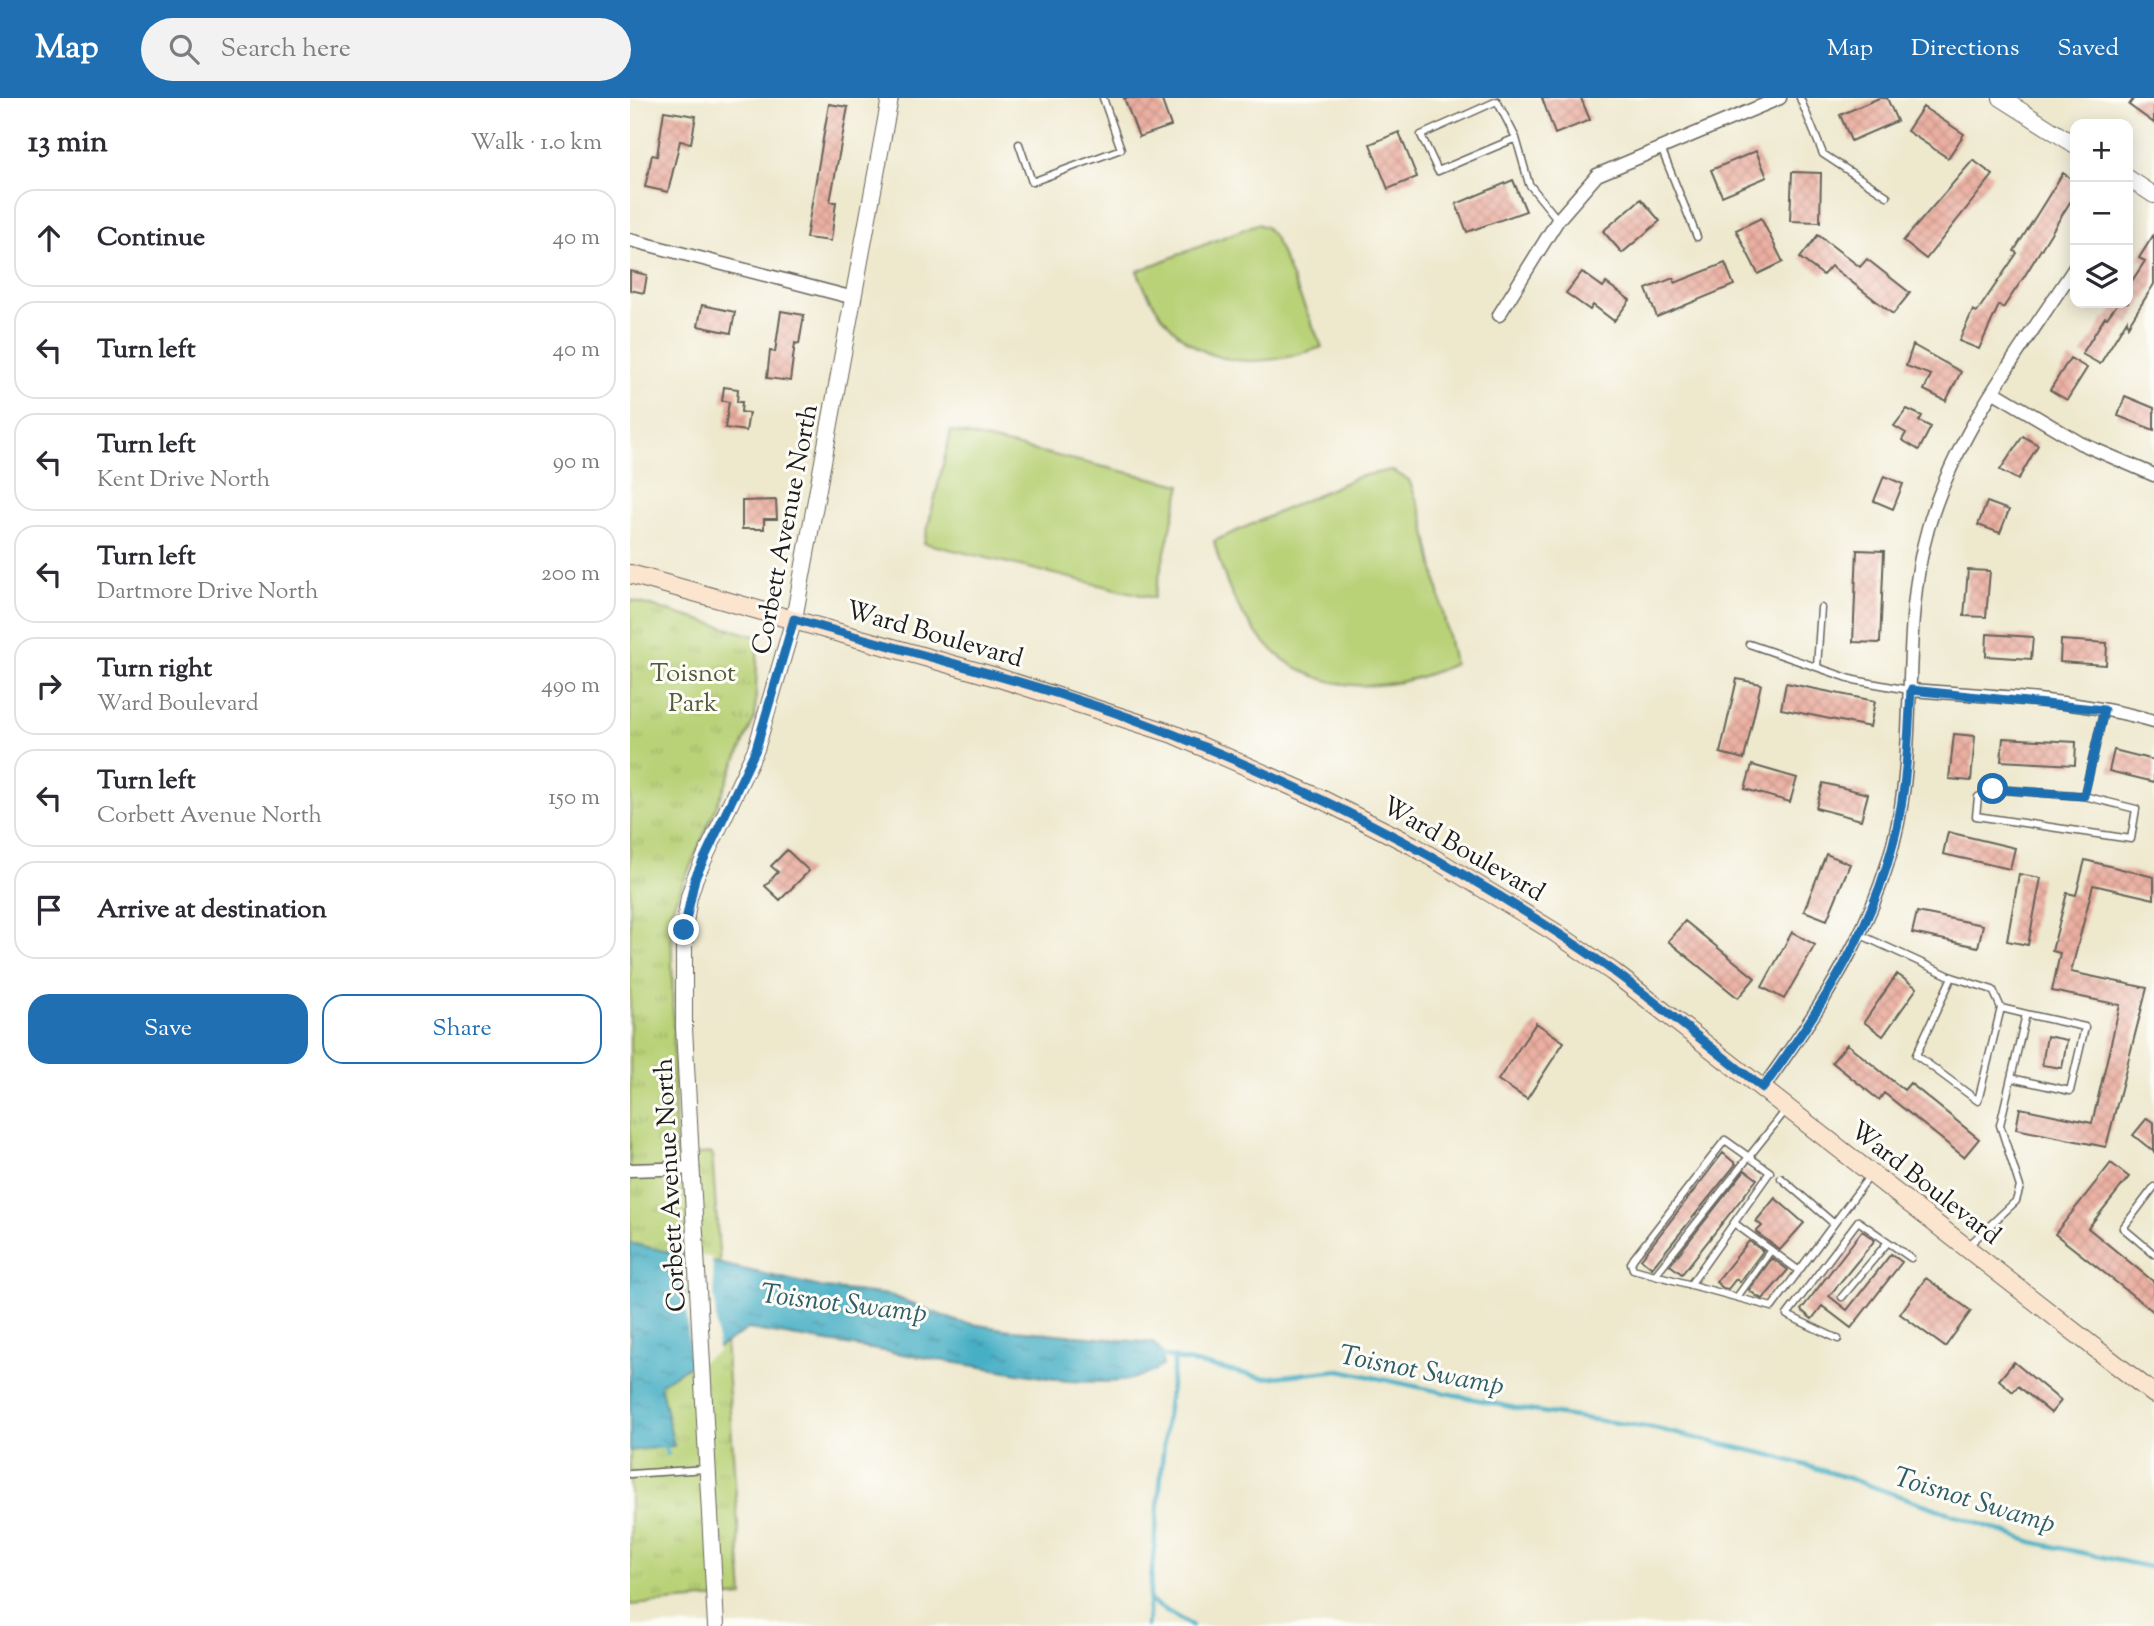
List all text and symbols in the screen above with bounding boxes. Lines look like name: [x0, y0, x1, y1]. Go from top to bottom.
search box: [141, 18, 631, 81]
text: Map: [35, 25, 99, 73]
icon: search: [165, 30, 203, 68]
text: Search here: [221, 31, 351, 68]
text: Map: [1827, 32, 1873, 66]
text: Directions: [1911, 32, 2019, 66]
text: Saved: [2057, 32, 2119, 66]
map controls: [2070, 119, 2133, 308]
button: +: [2070, 119, 2133, 182]
text: 13 min: [28, 122, 108, 165]
text: Walk · 1.0 km: [471, 127, 602, 160]
button: −: [2070, 182, 2133, 245]
icon: ahead: [30, 219, 68, 257]
text: Continue: [97, 220, 205, 257]
text: 40 m: [553, 222, 600, 255]
button: layers: [2070, 245, 2133, 308]
icon: left: [30, 331, 68, 369]
text: Turn left: [97, 332, 196, 369]
text: 40 m: [553, 334, 600, 367]
street label: Corbett Avenue North: [744, 401, 829, 658]
text: Turn left: [97, 427, 196, 464]
icon: left: [30, 443, 68, 481]
text: 90 m: [553, 446, 600, 479]
text: Kent Drive North: [97, 464, 270, 497]
text: Turn left: [97, 539, 196, 576]
icon: left: [30, 555, 68, 593]
text: 200 m: [541, 558, 600, 591]
text: Dartmore Drive North: [97, 576, 318, 609]
street label: Ward Boulevard: [841, 592, 1028, 678]
text: Turn right: [97, 651, 212, 688]
park label: Toisnot Park: [650, 656, 736, 723]
icon: right: [30, 667, 68, 705]
text: 490 m: [541, 670, 600, 703]
text: Ward Boulevard: [97, 688, 259, 721]
text: Turn left: [97, 763, 196, 800]
route start: [1977, 773, 2008, 804]
icon: left: [30, 779, 68, 817]
text: 150 m: [548, 782, 600, 815]
street label: Ward Boulevard: [1374, 788, 1551, 912]
text: Corbett Avenue North: [97, 800, 322, 833]
icon: arrive: [30, 891, 68, 929]
text: Arrive at destination: [97, 892, 327, 929]
route end: [668, 914, 699, 945]
button: Save: [28, 994, 308, 1064]
button: Share: [322, 994, 602, 1064]
street label: Corbett Avenue North: [646, 1057, 697, 1313]
street label: Ward Boulevard: [1841, 1113, 2008, 1255]
water label: Toisnot Swamp: [758, 1275, 929, 1335]
water label: Toisnot Swamp: [1335, 1336, 1507, 1408]
water label: Toisnot Swamp: [1888, 1458, 2060, 1545]

